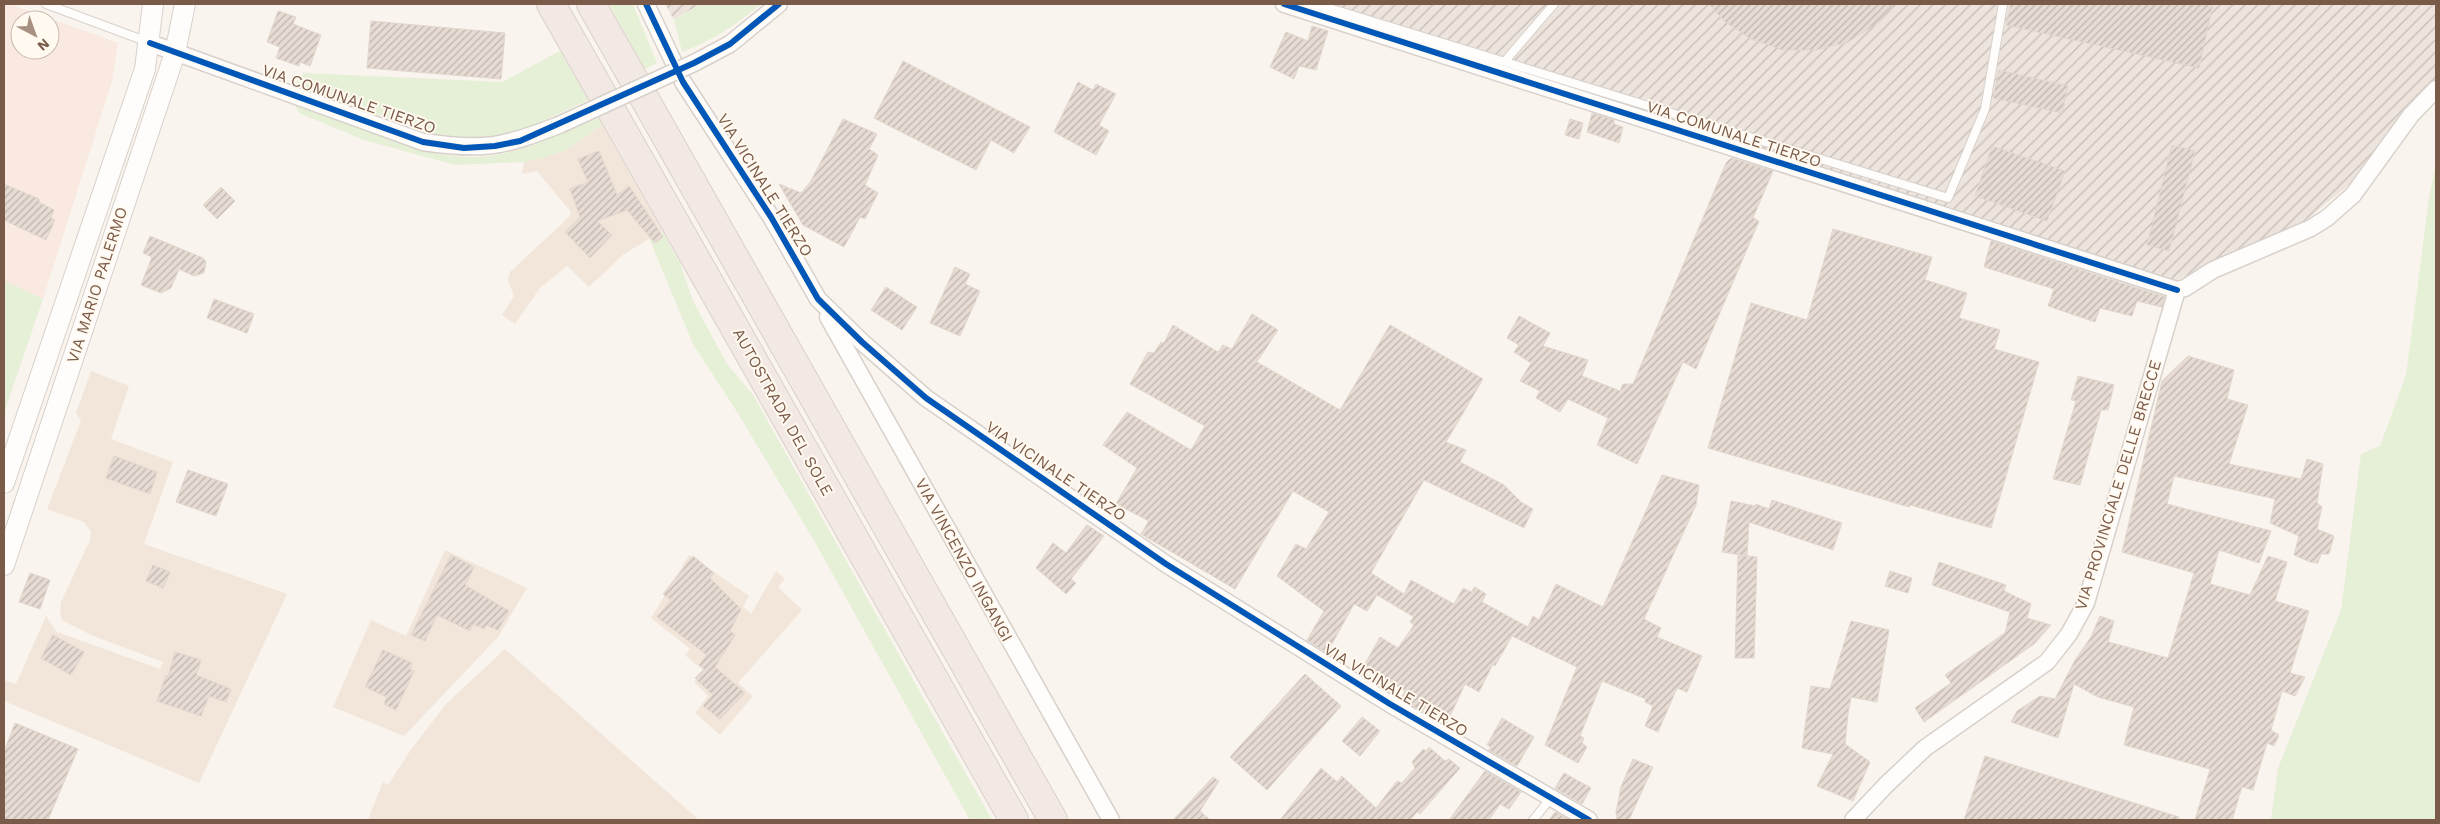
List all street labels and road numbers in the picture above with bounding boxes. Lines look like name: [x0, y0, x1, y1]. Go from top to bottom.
street label: VIA COMUNALE TIERZO: [260, 60, 438, 138]
street label: VIA COMUNALE TIERZO: [1644, 97, 1824, 171]
street label: VIA VICINALE TIERZO: [713, 110, 817, 260]
street label: VIA MARIO PALERMO: [63, 205, 131, 365]
street label: AUTOSTRADA DEL SOLE: [729, 325, 837, 499]
street label: VIA PROVINCIALE DELLE BRECCE: [2071, 358, 2165, 612]
street label: VIA VICINALE TIERZO: [982, 417, 1130, 525]
street label: VIA VINCENZO INGANGI: [911, 475, 1017, 645]
street label: VIA VICINALE TIERZO: [1320, 639, 1472, 741]

